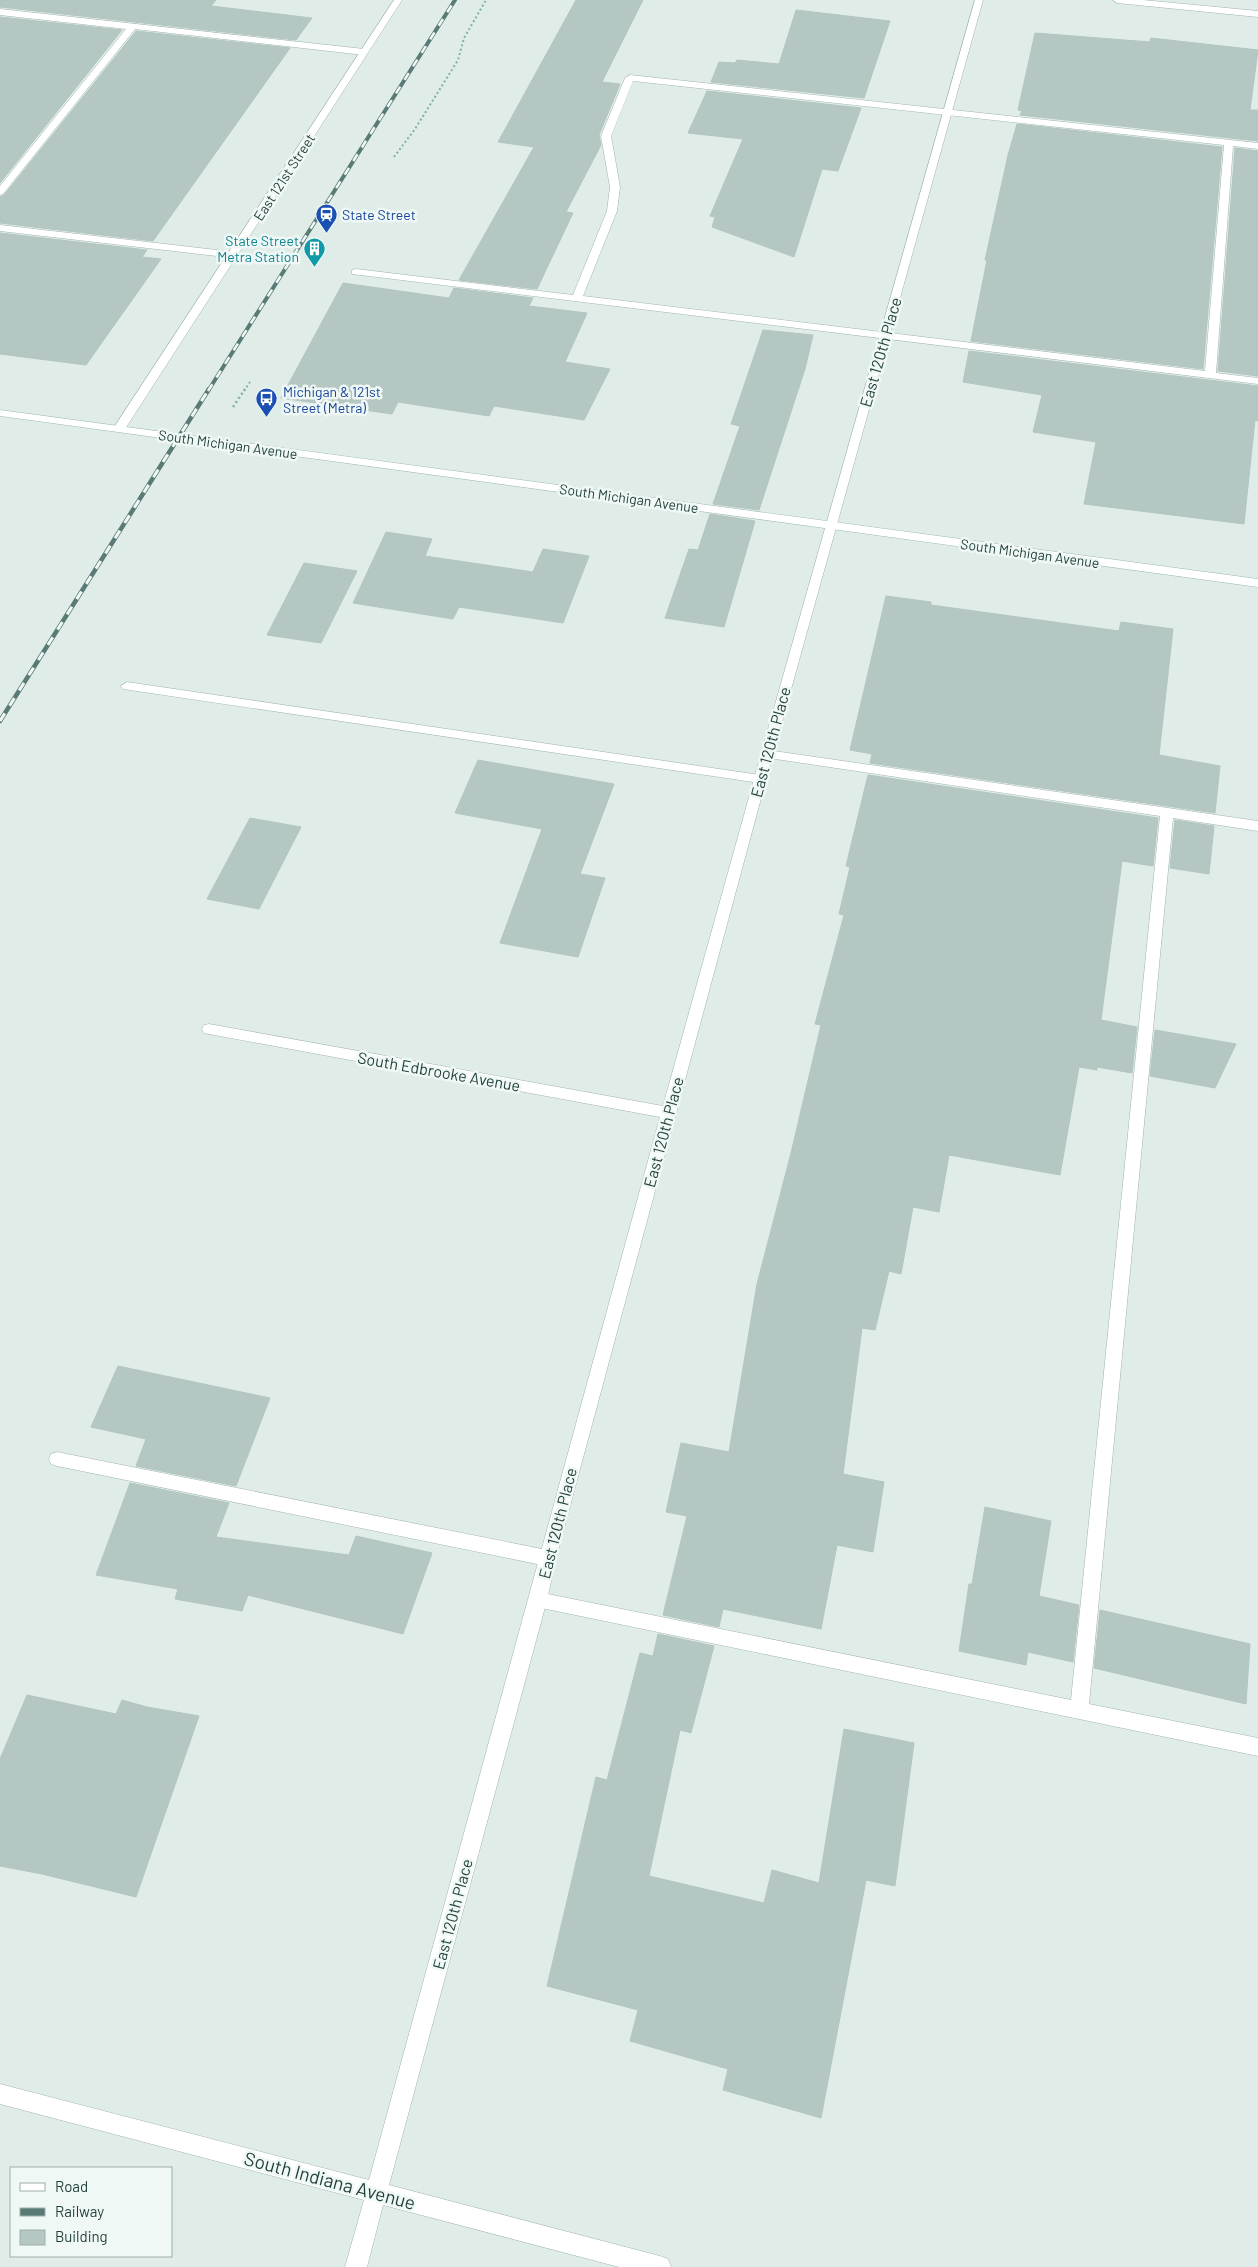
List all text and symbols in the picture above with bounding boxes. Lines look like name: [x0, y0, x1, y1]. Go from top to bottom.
street label: East 121st Street: [250, 130, 318, 224]
station icon: State Street: [314, 202, 338, 233]
place label: State Street: [342, 206, 416, 223]
place label: State Street Metra Station: [217, 232, 299, 265]
building icon: State Street Metra Station: [303, 236, 327, 267]
street label: East 120th Place: [855, 295, 905, 409]
place label: Michigan & 121st Street (Metra): [283, 383, 381, 416]
bus stop icon: Michigan & 121st Street (Metra): [255, 387, 279, 418]
street label: South Michigan Avenue: [157, 426, 299, 462]
street label: South Michigan Avenue: [558, 480, 700, 516]
street label: South Michigan Avenue: [959, 535, 1101, 571]
street label: East 120th Place: [746, 685, 794, 799]
street label: South Edbrooke Avenue: [356, 1047, 522, 1095]
street label: East 120th Place: [639, 1075, 687, 1189]
street label: East 120th Place: [534, 1466, 580, 1580]
street label: East 120th Place: [428, 1857, 476, 1971]
street label: South Indiana Avenue: [242, 2146, 418, 2214]
legend: [10, 2167, 172, 2257]
text: Road: [55, 2177, 88, 2195]
text: Railway: [55, 2202, 104, 2220]
text: Building: [55, 2227, 108, 2245]

